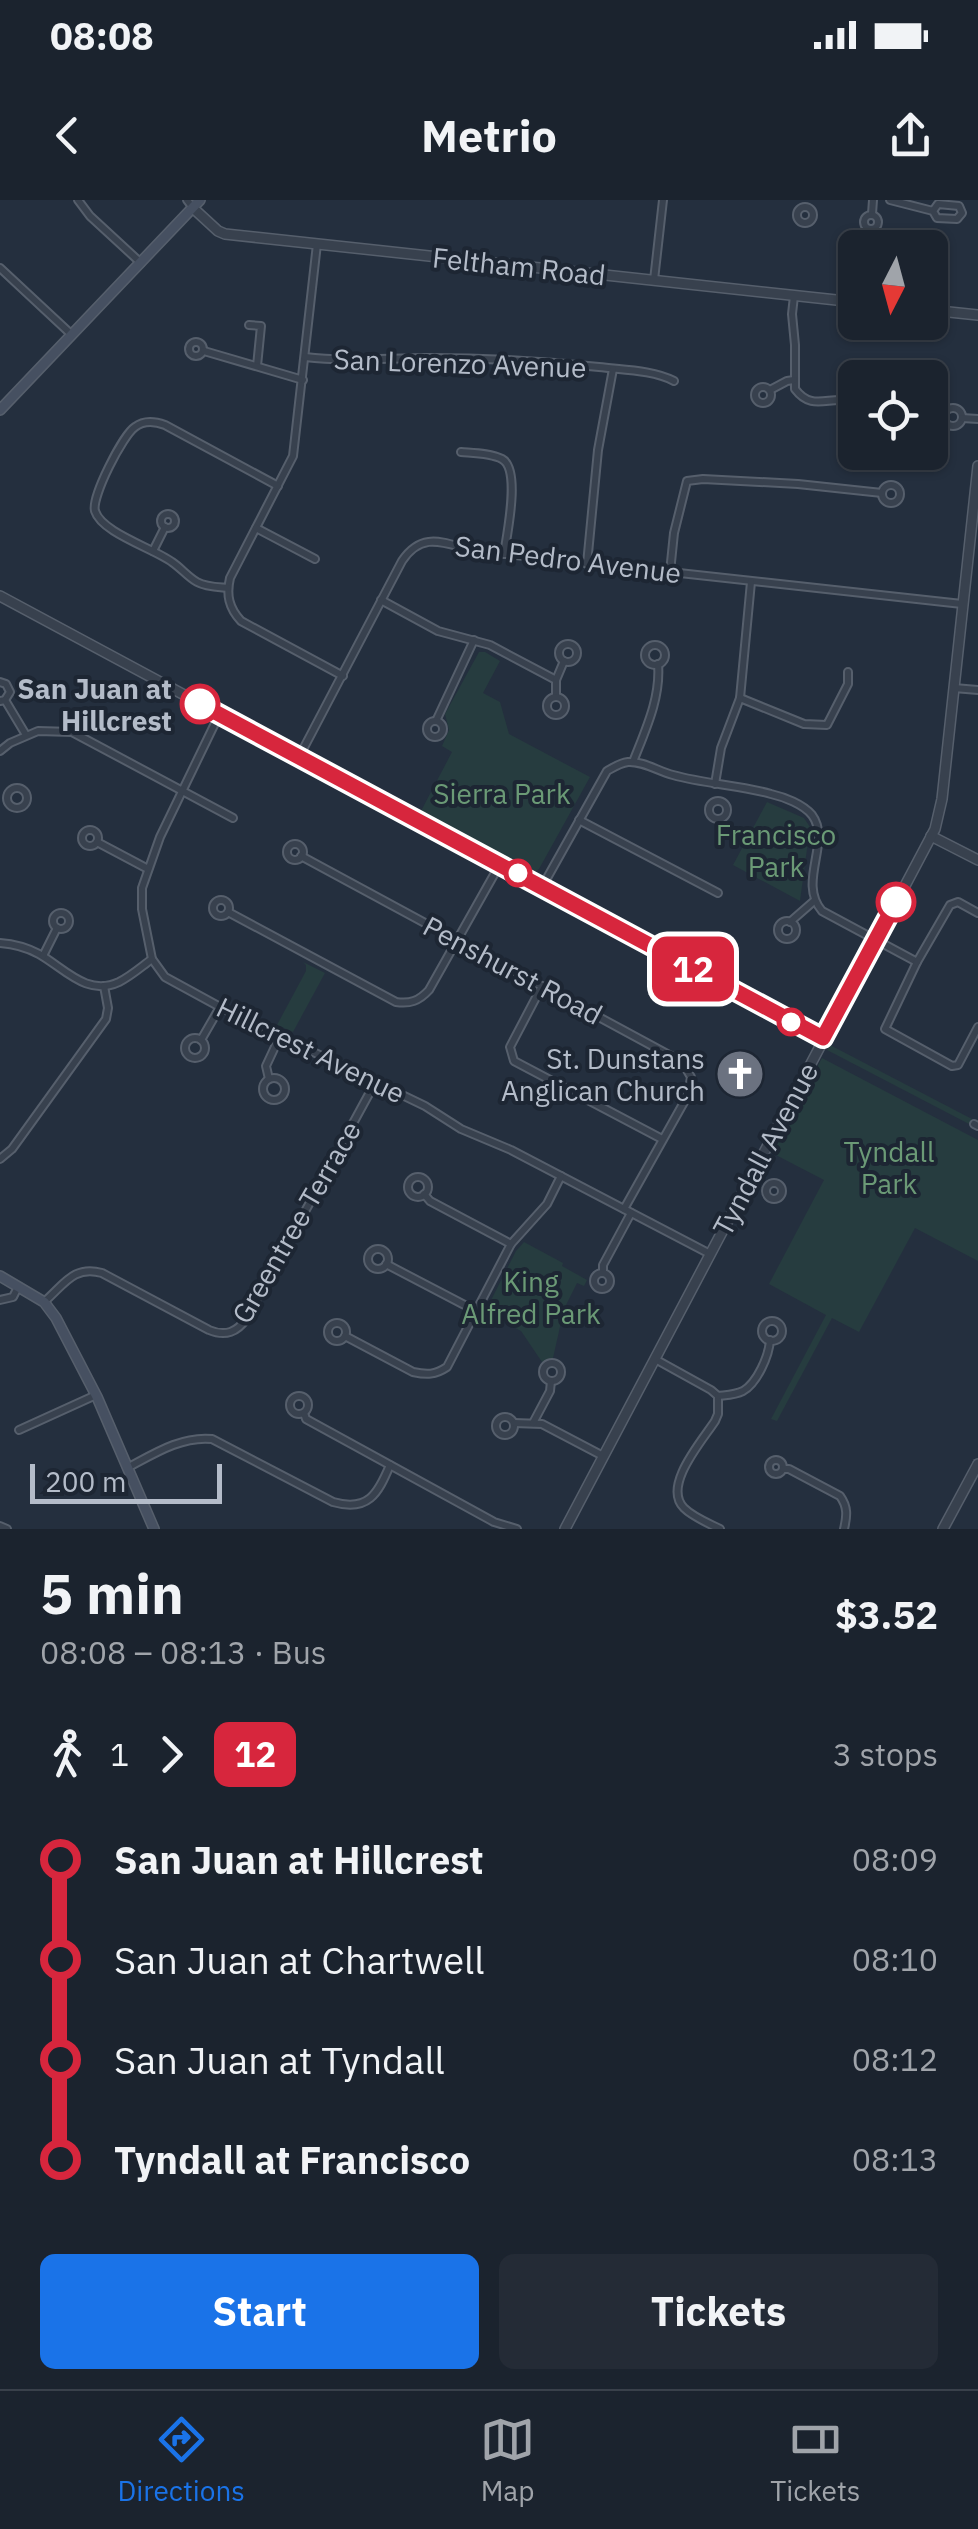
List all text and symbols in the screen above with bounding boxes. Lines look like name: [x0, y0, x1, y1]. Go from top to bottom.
text: 08:08: [50, 11, 154, 60]
text: Metrio: [421, 106, 557, 164]
icon: back: [40, 108, 95, 163]
icon: share: [883, 108, 938, 163]
north arrow: [838, 230, 948, 340]
map controls: [838, 230, 948, 470]
street label: Feltham Road: [431, 239, 607, 293]
street label: San Lorenzo Avenue: [333, 340, 587, 386]
button: locate: [838, 360, 948, 470]
street label: San Pedro Avenue: [453, 527, 683, 591]
place label: San Juan at Hillcrest: [17, 670, 172, 739]
marker: San Juan at Hillcrest: [181, 685, 219, 723]
park label: Sierra Park: [433, 775, 571, 812]
park label: Francisco Park: [716, 816, 836, 885]
unlabelled marker: [505, 860, 531, 886]
unlabelled marker: [877, 883, 915, 921]
street label: Penshurst Road: [417, 907, 609, 1033]
line badge: 12: [648, 936, 738, 1002]
text: 12: [672, 946, 714, 992]
street label: Hillcrest Avenue: [211, 988, 411, 1112]
unlabelled marker: [778, 1009, 804, 1035]
place label: St. Dunstans Anglican Church: [501, 1040, 705, 1109]
church icon: St. Dunstans Anglican Church: [714, 1048, 766, 1100]
street label: Tyndall Avenue: [704, 1056, 826, 1242]
street label: Greentree Terrace: [223, 1114, 369, 1330]
park label: Tyndall Park: [843, 1133, 935, 1202]
park label: King Alfred Park: [461, 1263, 601, 1332]
scale bar: [30, 1459, 222, 1504]
text: 200 m: [45, 1463, 126, 1500]
text: 5 min: [40, 1558, 184, 1629]
text: $3.52: [835, 1590, 938, 1639]
text: 08:08 – 08:13 · Bus: [40, 1631, 326, 1673]
icon: walk: [40, 1727, 95, 1782]
icon: forward: [144, 1727, 199, 1782]
text: 12: [234, 1731, 276, 1777]
text: 1: [110, 1733, 129, 1775]
text: 3 stops: [833, 1733, 938, 1775]
text: San Juan at Hillcrest: [114, 1835, 484, 1884]
text: 08:09: [852, 1838, 938, 1880]
text: San Juan at Chartwell: [114, 1935, 485, 1984]
text: 08:10: [852, 1938, 938, 1980]
text: San Juan at Tyndall: [114, 2035, 445, 2084]
text: 08:12: [852, 2038, 938, 2080]
text: Tyndall at Francisco: [114, 2135, 470, 2184]
text: 08:13: [852, 2138, 938, 2180]
button: Start: [40, 2254, 479, 2369]
button: Tickets: [499, 2254, 938, 2369]
tab: Directions: [118, 2412, 245, 2509]
tab: Map: [480, 2412, 535, 2509]
tab: Tickets: [770, 2412, 860, 2509]

